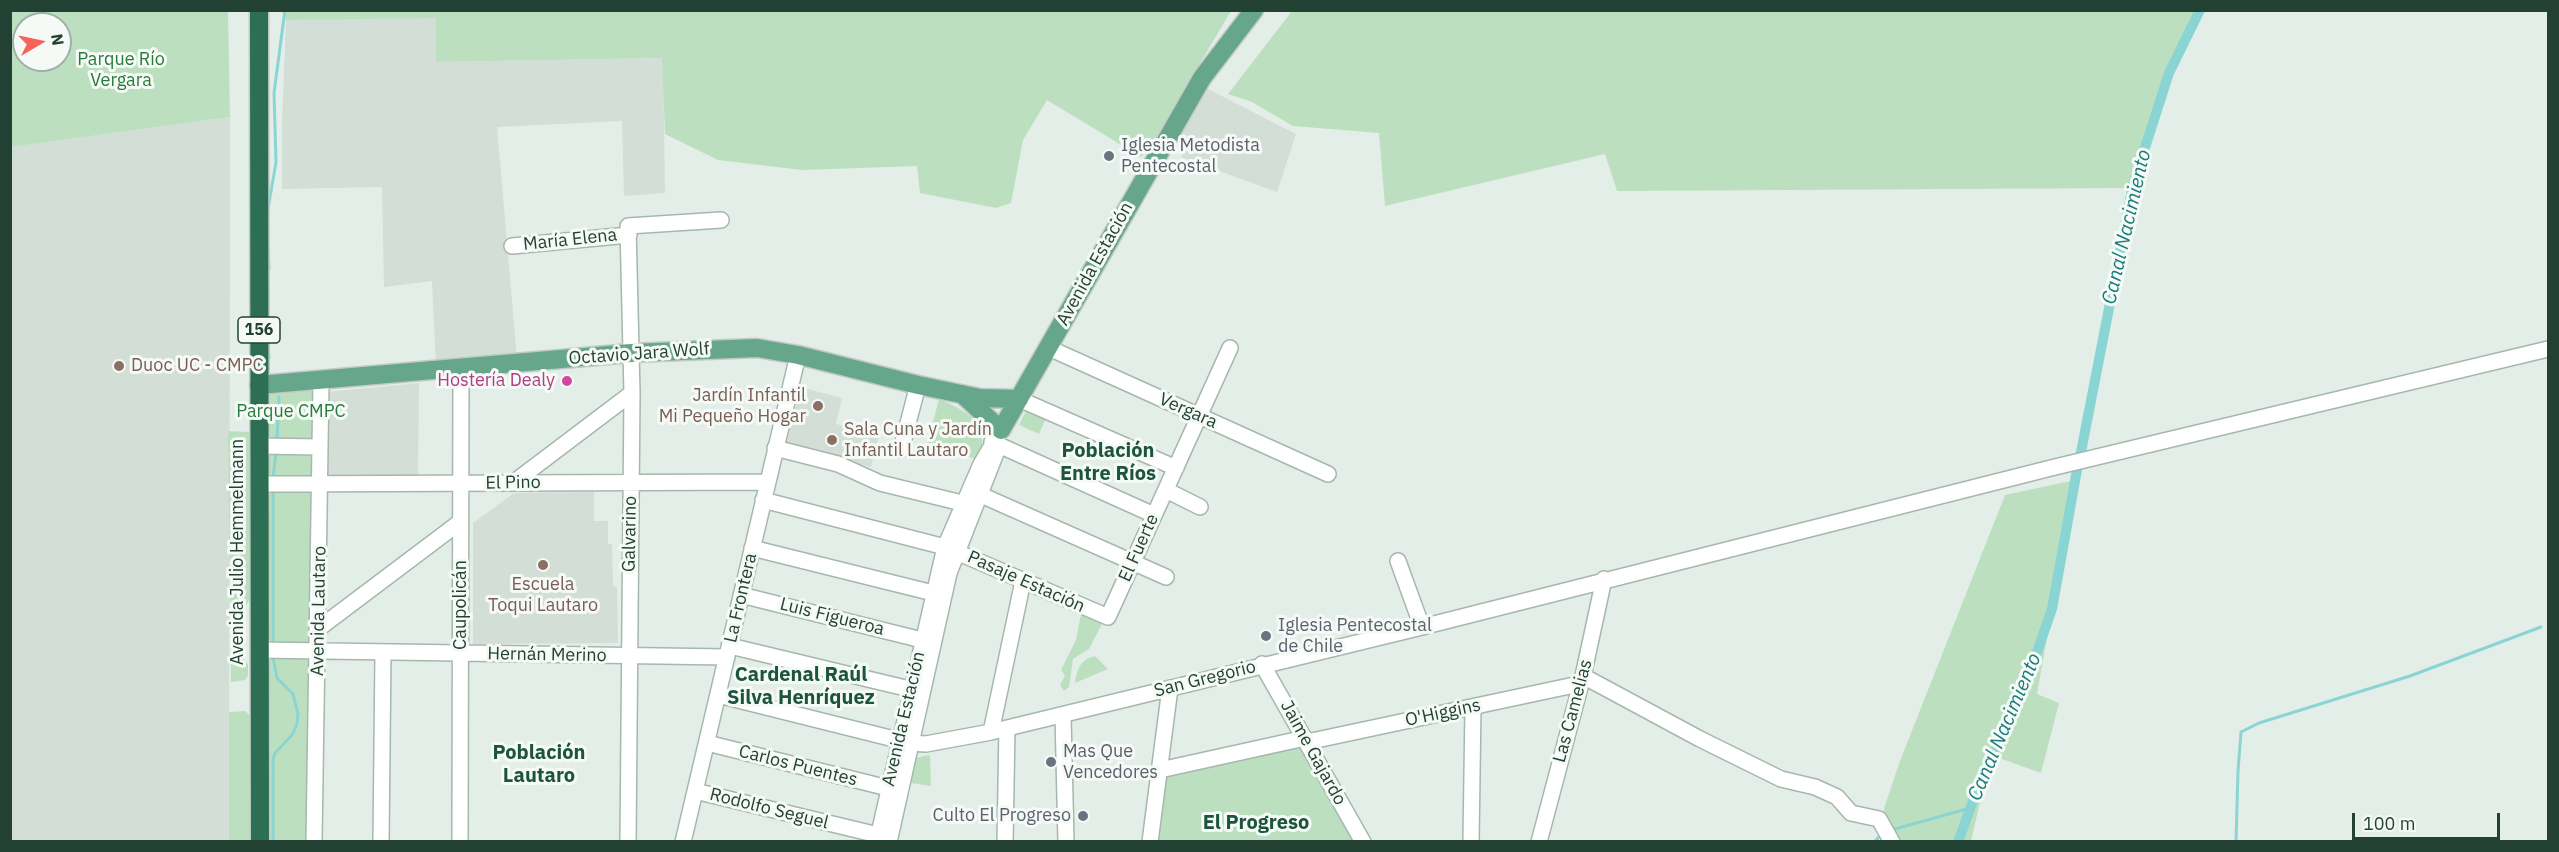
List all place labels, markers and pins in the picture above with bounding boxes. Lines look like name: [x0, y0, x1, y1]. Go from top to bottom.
place label: Iglesia Metodista Pentecostal: [1121, 135, 1260, 178]
marker: Iglesia Metodista Pentecostal: [1102, 149, 1116, 163]
place label: Duoc UC - CMPC: [131, 355, 264, 377]
marker: Duoc UC - CMPC: [112, 359, 126, 373]
place label: Hostería Dealy: [437, 370, 555, 392]
marker: Hostería Dealy: [560, 374, 574, 388]
place label: Jardín Infantil Mi Pequeño Hogar: [659, 385, 806, 428]
marker: Jardín Infantil Mi Pequeño Hogar: [811, 399, 825, 413]
place label: Sala Cuna y Jardín Infantil Lautaro: [844, 419, 992, 462]
marker: Sala Cuna y Jardín Infantil Lautaro: [825, 433, 839, 447]
marker: Escuela Toqui Lautaro: [536, 558, 550, 572]
place label: Escuela Toqui Lautaro: [488, 574, 598, 616]
place label: Iglesia Pentecostal de Chile: [1278, 615, 1432, 658]
marker: Iglesia Pentecostal de Chile: [1259, 629, 1273, 643]
place label: Mas Que Vencedores: [1063, 741, 1158, 783]
marker: Mas Que Vencedores: [1044, 755, 1058, 769]
place label: Culto El Progreso: [933, 805, 1071, 827]
marker: Culto El Progreso: [1076, 809, 1090, 823]

